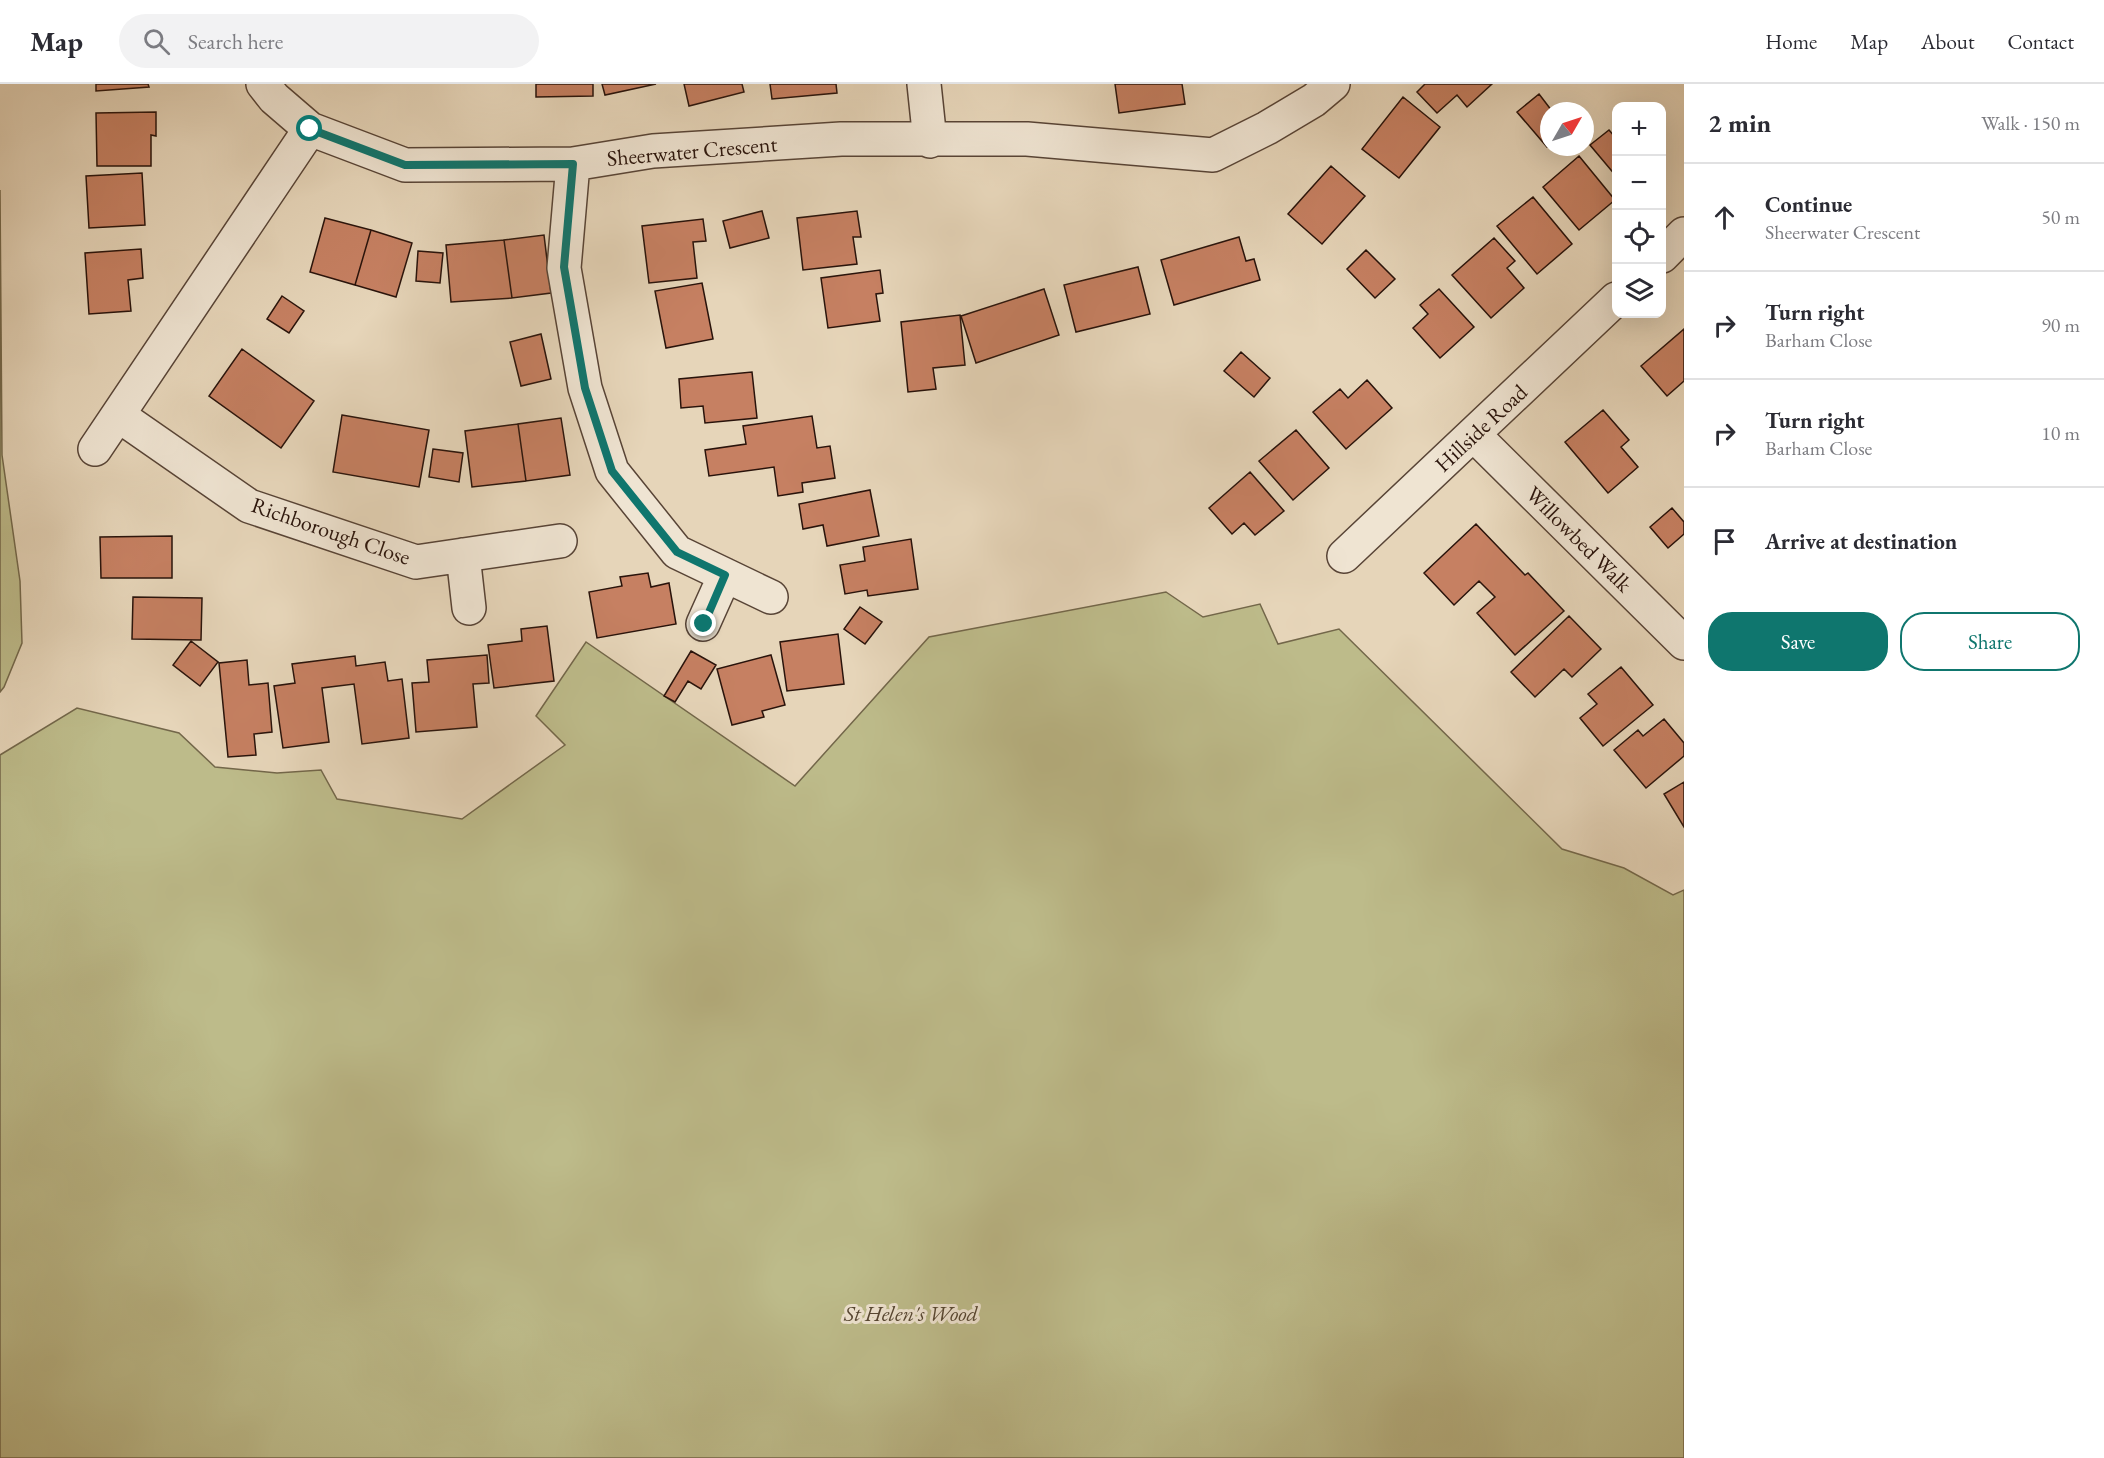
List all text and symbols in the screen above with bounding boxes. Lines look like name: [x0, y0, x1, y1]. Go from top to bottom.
search box: [119, 14, 539, 68]
text: Map: [30, 23, 83, 59]
icon: search: [140, 25, 173, 58]
text: Search here: [188, 27, 283, 56]
text: Home: [1765, 28, 1817, 55]
text: Map: [1850, 28, 1888, 55]
text: About: [1921, 28, 1974, 55]
text: Contact: [2007, 28, 2074, 55]
north arrow: [1540, 102, 1594, 156]
map controls: [1612, 102, 1666, 318]
button: +: [1612, 102, 1666, 156]
text: 2 min: [1708, 106, 1771, 140]
text: Walk · 150 m: [1981, 110, 2080, 136]
route start: [296, 115, 322, 141]
street label: Sheerwater Crescent: [606, 129, 778, 173]
button: −: [1612, 156, 1666, 210]
text: Continue: [1765, 190, 1852, 219]
icon: ahead: [1708, 201, 1741, 234]
text: 50 m: [2041, 204, 2080, 230]
button: locate: [1612, 210, 1666, 264]
text: Sheerwater Crescent: [1765, 219, 1920, 245]
button: layers: [1612, 264, 1666, 318]
text: Turn right: [1765, 298, 1864, 327]
icon: right: [1708, 309, 1741, 342]
text: 90 m: [2041, 312, 2080, 338]
text: Barham Close: [1765, 327, 1872, 353]
street label: Hillside Road: [1429, 377, 1534, 478]
text: Turn right: [1765, 406, 1864, 435]
icon: right: [1708, 417, 1741, 450]
text: 10 m: [2041, 420, 2080, 446]
text: Barham Close: [1765, 435, 1872, 461]
street label: Willowbed Walk: [1520, 480, 1639, 599]
street label: Richborough Close: [248, 490, 415, 572]
icon: arrive: [1708, 525, 1741, 558]
text: Arrive at destination: [1765, 527, 1957, 556]
route end: [690, 610, 716, 636]
button: Save: [1708, 612, 1888, 671]
button: Share: [1900, 612, 2080, 671]
park label: St Helen's Wood: [843, 1299, 979, 1328]

